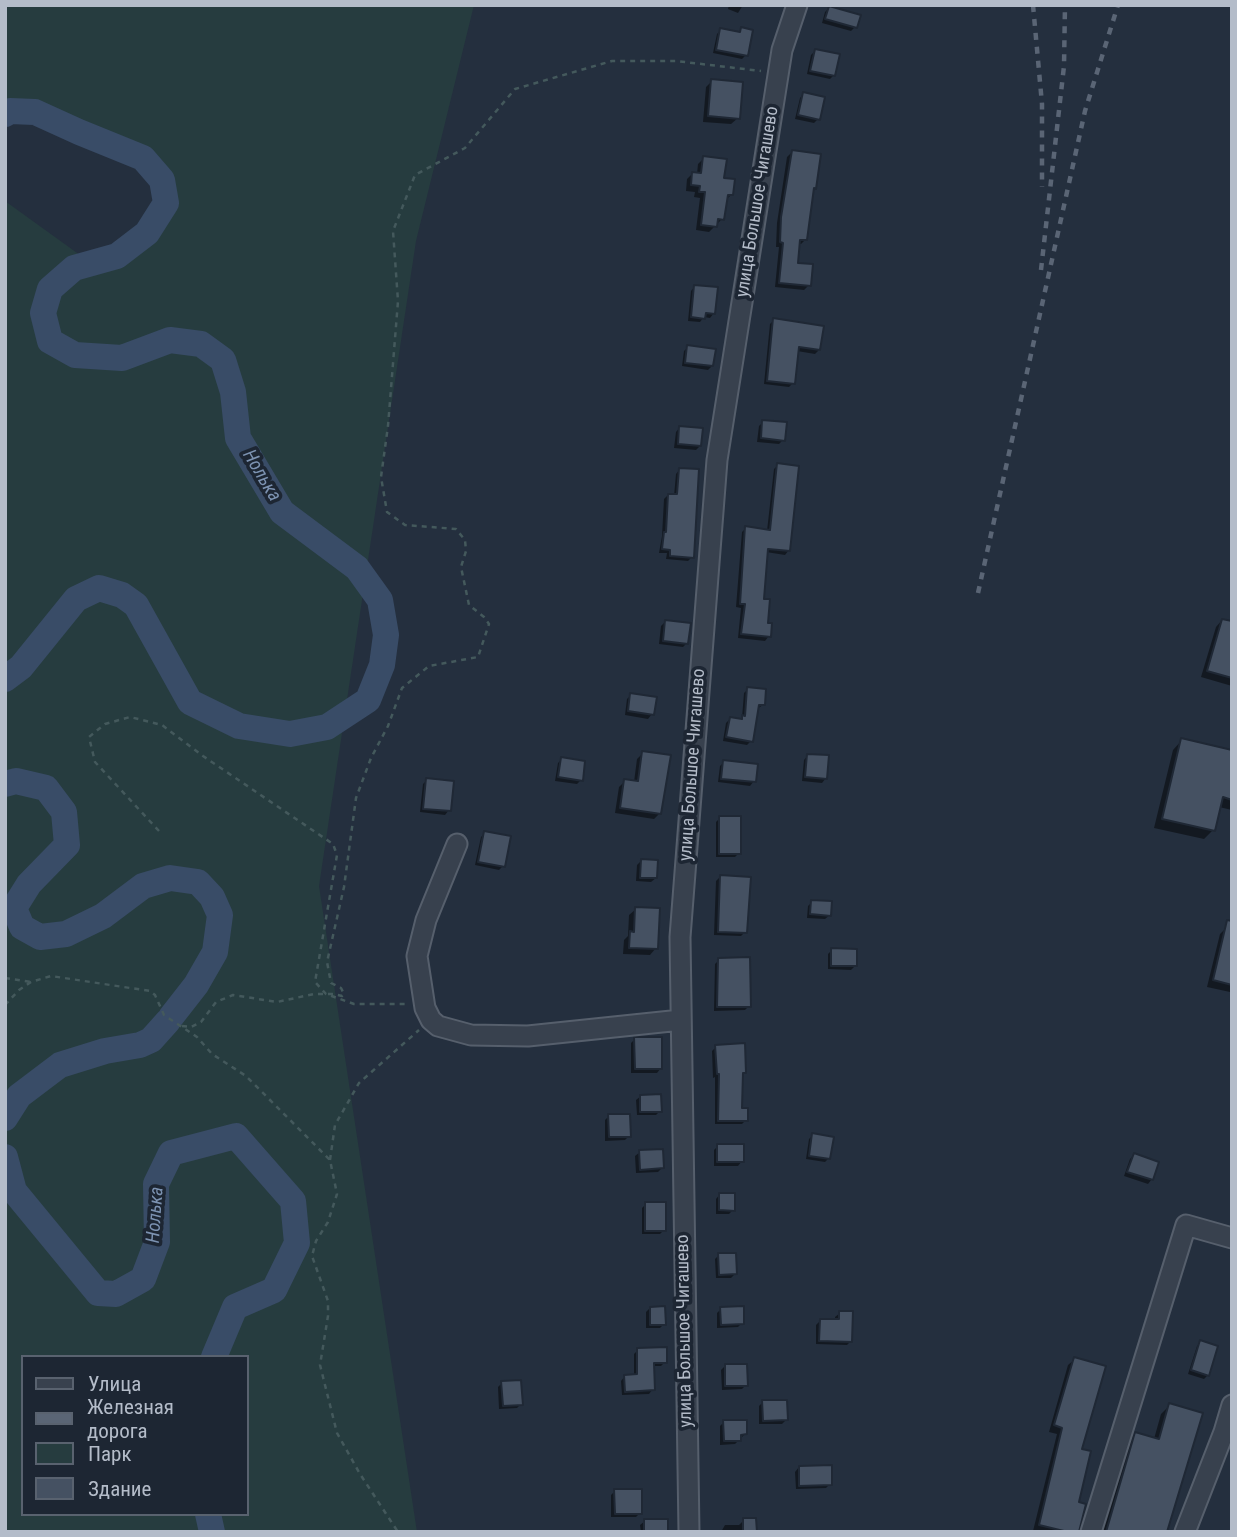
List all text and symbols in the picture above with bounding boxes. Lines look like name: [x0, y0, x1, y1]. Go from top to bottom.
street label: улица Большое Чигашево: [732, 105, 784, 299]
water label: Нолька: [237, 446, 285, 506]
street label: улица Большое Чигашево: [675, 668, 711, 862]
water label: Нолька: [143, 1186, 169, 1244]
street label: улица Большое Чигашево: [673, 1234, 697, 1428]
legend: [21, 1355, 248, 1516]
text: Улица: [88, 1372, 141, 1396]
text: Железная дорога: [87, 1395, 174, 1443]
text: Парк: [88, 1442, 132, 1466]
text: Здание: [88, 1477, 151, 1501]

